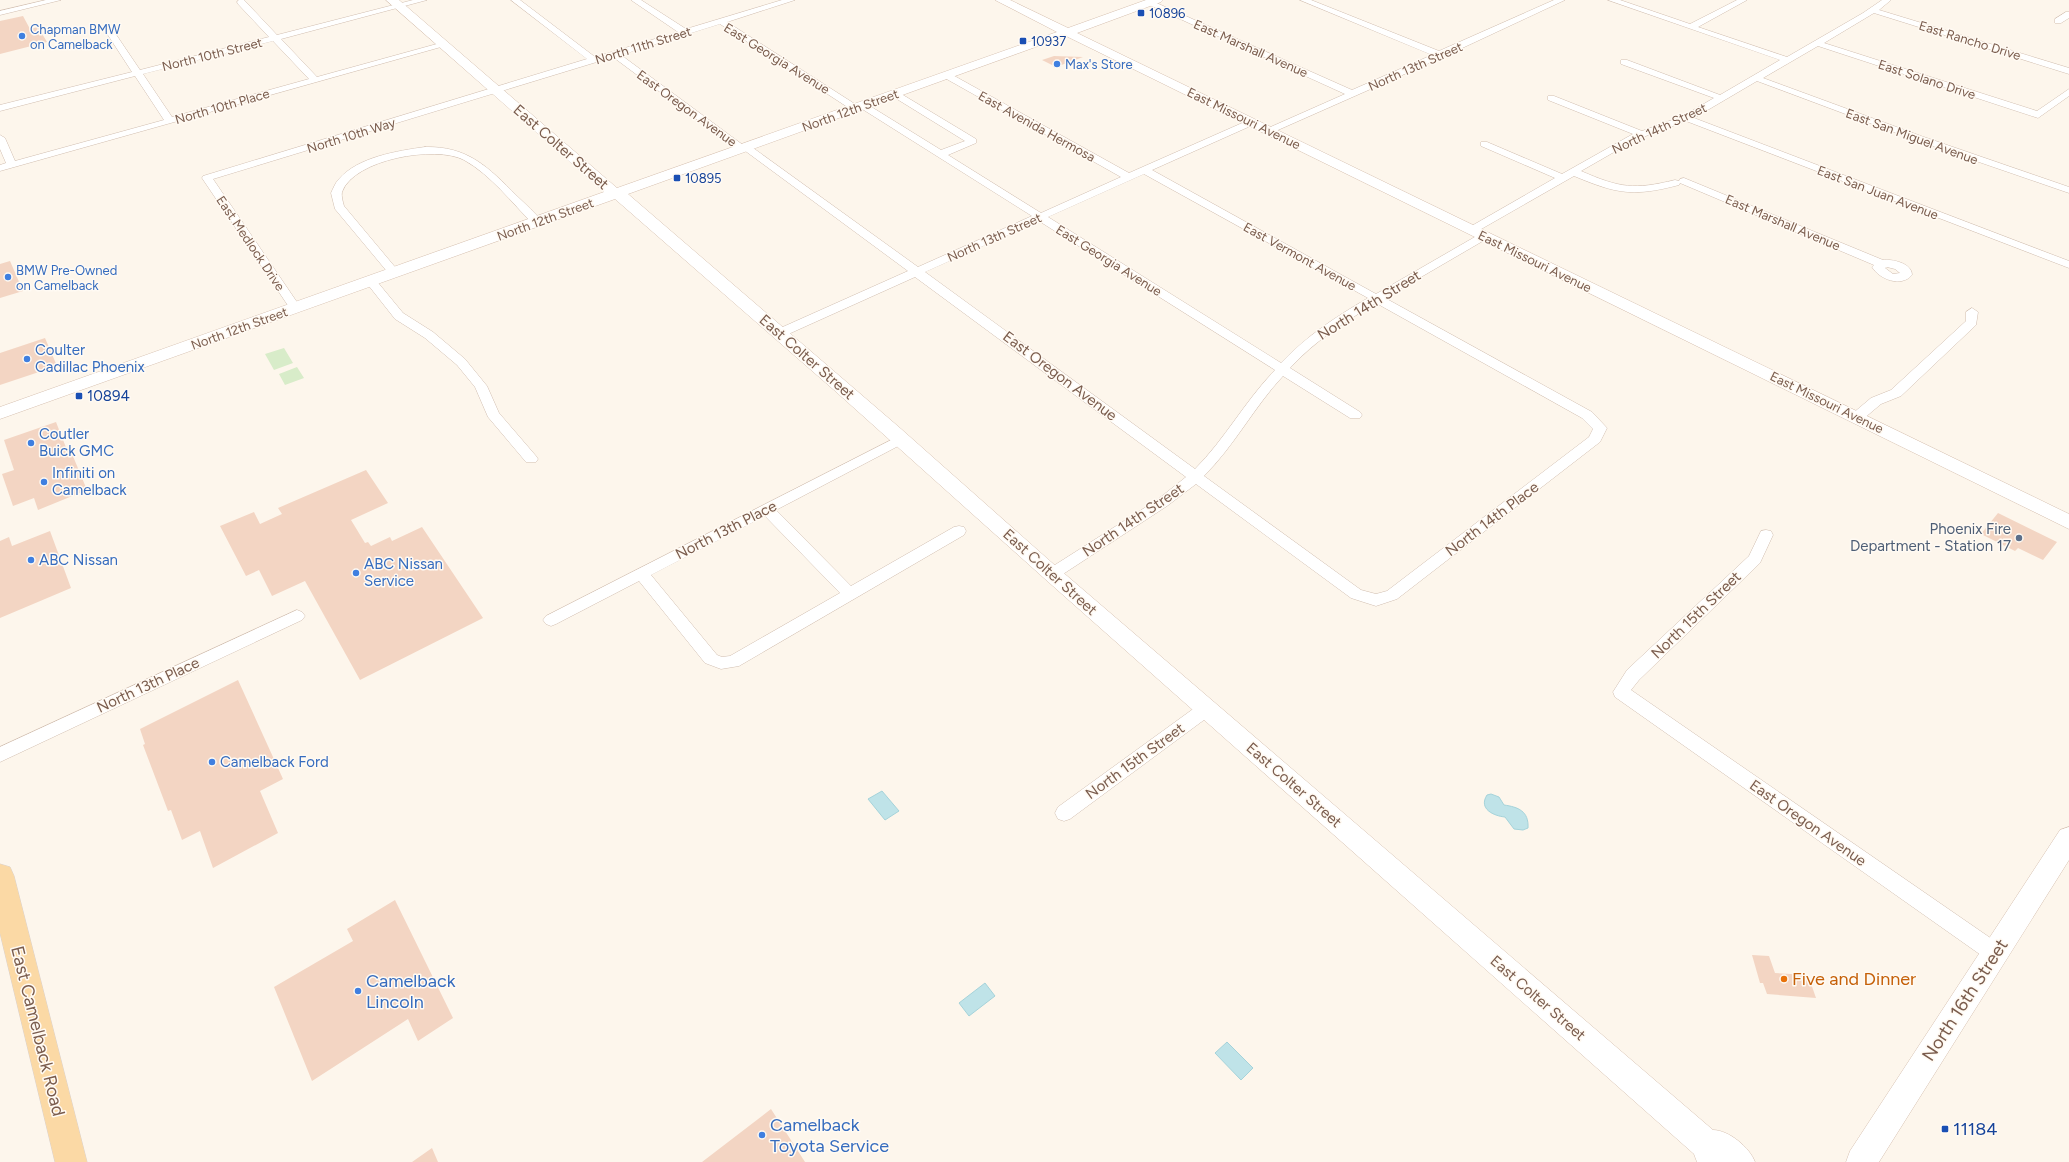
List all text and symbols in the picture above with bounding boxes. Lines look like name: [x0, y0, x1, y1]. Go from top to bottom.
place label: 10896: [1149, 6, 1185, 21]
marker: 10896: [1136, 8, 1146, 18]
street label: East Marshall Avenue: [1191, 17, 1310, 80]
street label: East Rancho Drive: [1917, 18, 2023, 63]
street label: East Georgia Avenue: [721, 20, 832, 97]
place label: Chapman BMW on Camelback: [30, 22, 121, 52]
street label: North 11th Street: [593, 24, 693, 67]
marker: Chapman BMW on Camelback: [17, 31, 27, 41]
place label: 10937: [1031, 34, 1066, 49]
street label: North 10th Street: [160, 35, 264, 74]
marker: 10937: [1018, 36, 1028, 46]
street label: North 13th Street: [1366, 39, 1465, 94]
place label: Max's Store: [1065, 57, 1133, 72]
street label: East Solano Drive: [1876, 57, 1977, 102]
marker: Max's Store: [1052, 59, 1062, 69]
street label: East Oregon Avenue: [634, 67, 740, 150]
street label: East Missouri Avenue: [1185, 85, 1303, 152]
street label: North 10th Place: [173, 86, 271, 127]
street label: North 12th Street: [800, 86, 901, 135]
street label: East Avenida Hermosa: [976, 88, 1098, 165]
street label: North 14th Street: [1610, 100, 1709, 157]
street label: East Colter Street: [510, 101, 613, 193]
street label: East San Miguel Avenue: [1844, 106, 1980, 167]
street label: North 10th Way: [305, 115, 397, 156]
street label: East San Juan Avenue: [1815, 162, 1941, 223]
place label: 10895: [685, 171, 722, 186]
marker: 10895: [672, 173, 682, 183]
street label: East Marshall Avenue: [1723, 191, 1843, 253]
street label: East Medlock Drive: [213, 193, 288, 294]
street label: North 12th Street: [495, 195, 596, 244]
street label: North 13th Street: [945, 210, 1044, 265]
street label: East Vermont Avenue: [1241, 219, 1359, 294]
street label: East Georgia Avenue: [1053, 222, 1164, 299]
street label: East Missouri Avenue: [1476, 228, 1594, 295]
place label: BMW Pre-Owned on Camelback: [16, 263, 117, 293]
street label: North 14th Street: [1314, 266, 1424, 344]
marker: BMW Pre-Owned on Camelback: [3, 272, 13, 282]
street label: North 12th Street: [189, 304, 290, 353]
street label: East Colter Street: [756, 311, 859, 403]
street label: East Oregon Avenue: [999, 327, 1121, 425]
place label: Coulter Cadillac Phoenix: [35, 341, 145, 376]
marker: Coulter Cadillac Phoenix: [22, 354, 32, 364]
street label: East Missouri Avenue: [1768, 369, 1886, 436]
place label: 10894: [87, 387, 130, 405]
marker: 10894: [74, 391, 84, 401]
place label: Coutler Buick GMC: [39, 425, 114, 460]
marker: Coutler Buick GMC: [26, 438, 36, 448]
place label: Infiniti on Camelback: [52, 464, 127, 499]
marker: Infiniti on Camelback: [39, 477, 49, 487]
street label: North 14th Place: [1442, 478, 1542, 560]
street label: North 14th Street: [1079, 479, 1187, 561]
street label: North 13th Place: [672, 497, 780, 563]
place label: Phoenix Fire Department - Station 17: [1850, 520, 2011, 555]
street label: East Colter Street: [999, 525, 1101, 619]
marker: Phoenix Fire Department - Station 17: [2014, 533, 2024, 543]
place label: ABC Nissan: [39, 551, 118, 569]
marker: ABC Nissan: [26, 555, 36, 565]
place label: ABC Nissan Service: [364, 555, 443, 590]
street label: North 15th Street: [1647, 567, 1745, 662]
marker: ABC Nissan Service: [351, 568, 361, 578]
street label: North 13th Place: [94, 653, 202, 717]
street label: North 15th Street: [1082, 719, 1188, 803]
street label: East Colter Street: [1243, 739, 1346, 831]
place label: Camelback Ford: [220, 753, 329, 771]
marker: Camelback Ford: [207, 757, 217, 767]
street label: East Oregon Avenue: [1746, 776, 1870, 870]
street label: North 16th Street: [1917, 935, 2013, 1065]
street label: East Camelback Road: [6, 944, 70, 1118]
street label: East Colter Street: [1487, 952, 1590, 1044]
place label: Five and Dinner: [1792, 968, 1916, 990]
place label: Camelback Lincoln: [366, 970, 456, 1013]
marker: Five and Dinner: [1779, 974, 1789, 984]
marker: Camelback Lincoln: [353, 986, 363, 996]
place label: Camelback Toyota Service: [770, 1114, 889, 1157]
place label: 11184: [1953, 1118, 1998, 1140]
marker: 11184: [1940, 1124, 1950, 1134]
marker: Camelback Toyota Service: [757, 1130, 767, 1140]

